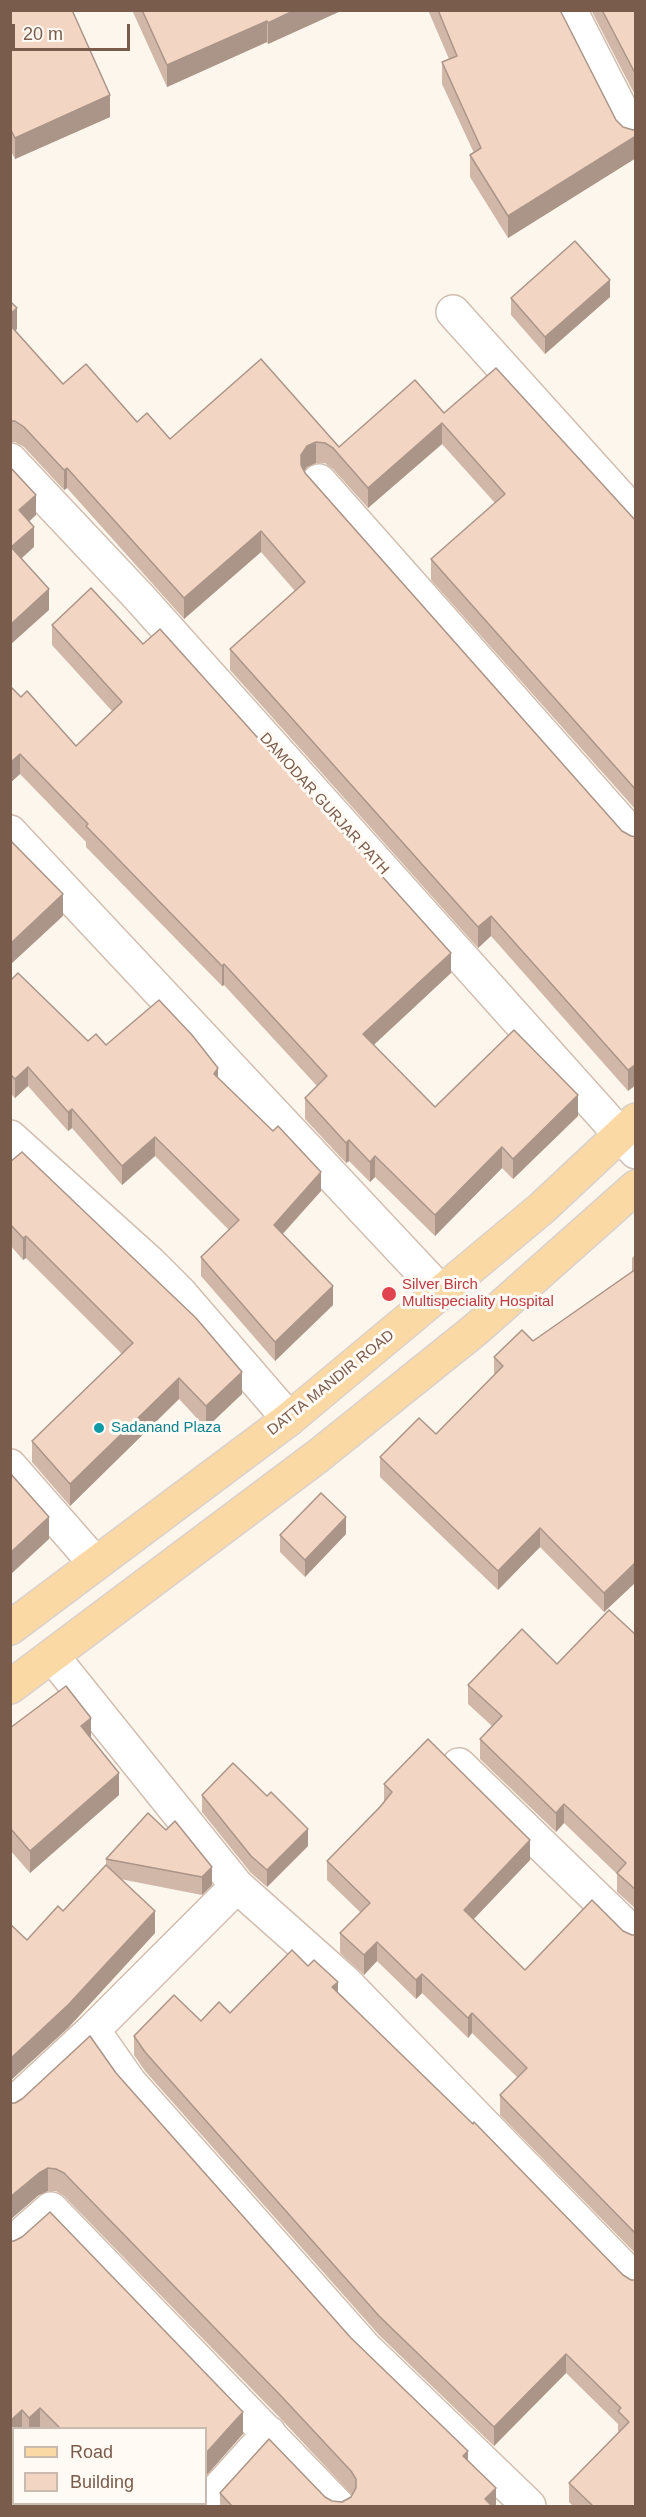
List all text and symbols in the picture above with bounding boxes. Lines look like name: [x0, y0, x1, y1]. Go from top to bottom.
scale bar: [15, 12, 134, 50]
text: 20 m: [23, 24, 63, 44]
street label: DAMODAR GURJAR PATH: [256, 729, 392, 879]
place label: Silver Birch Multispeciality Hospital: [402, 1276, 554, 1311]
marker: Silver Birch Multispeciality Hospital: [380, 1285, 398, 1303]
street label: DATTA MANDIR ROAD: [264, 1326, 398, 1440]
place label: Sadanand Plaza: [111, 1419, 221, 1437]
marker: Sadanand Plaza: [92, 1421, 106, 1435]
legend: [12, 2427, 207, 2505]
text: Road: [70, 2442, 113, 2462]
text: Building: [70, 2472, 134, 2492]

